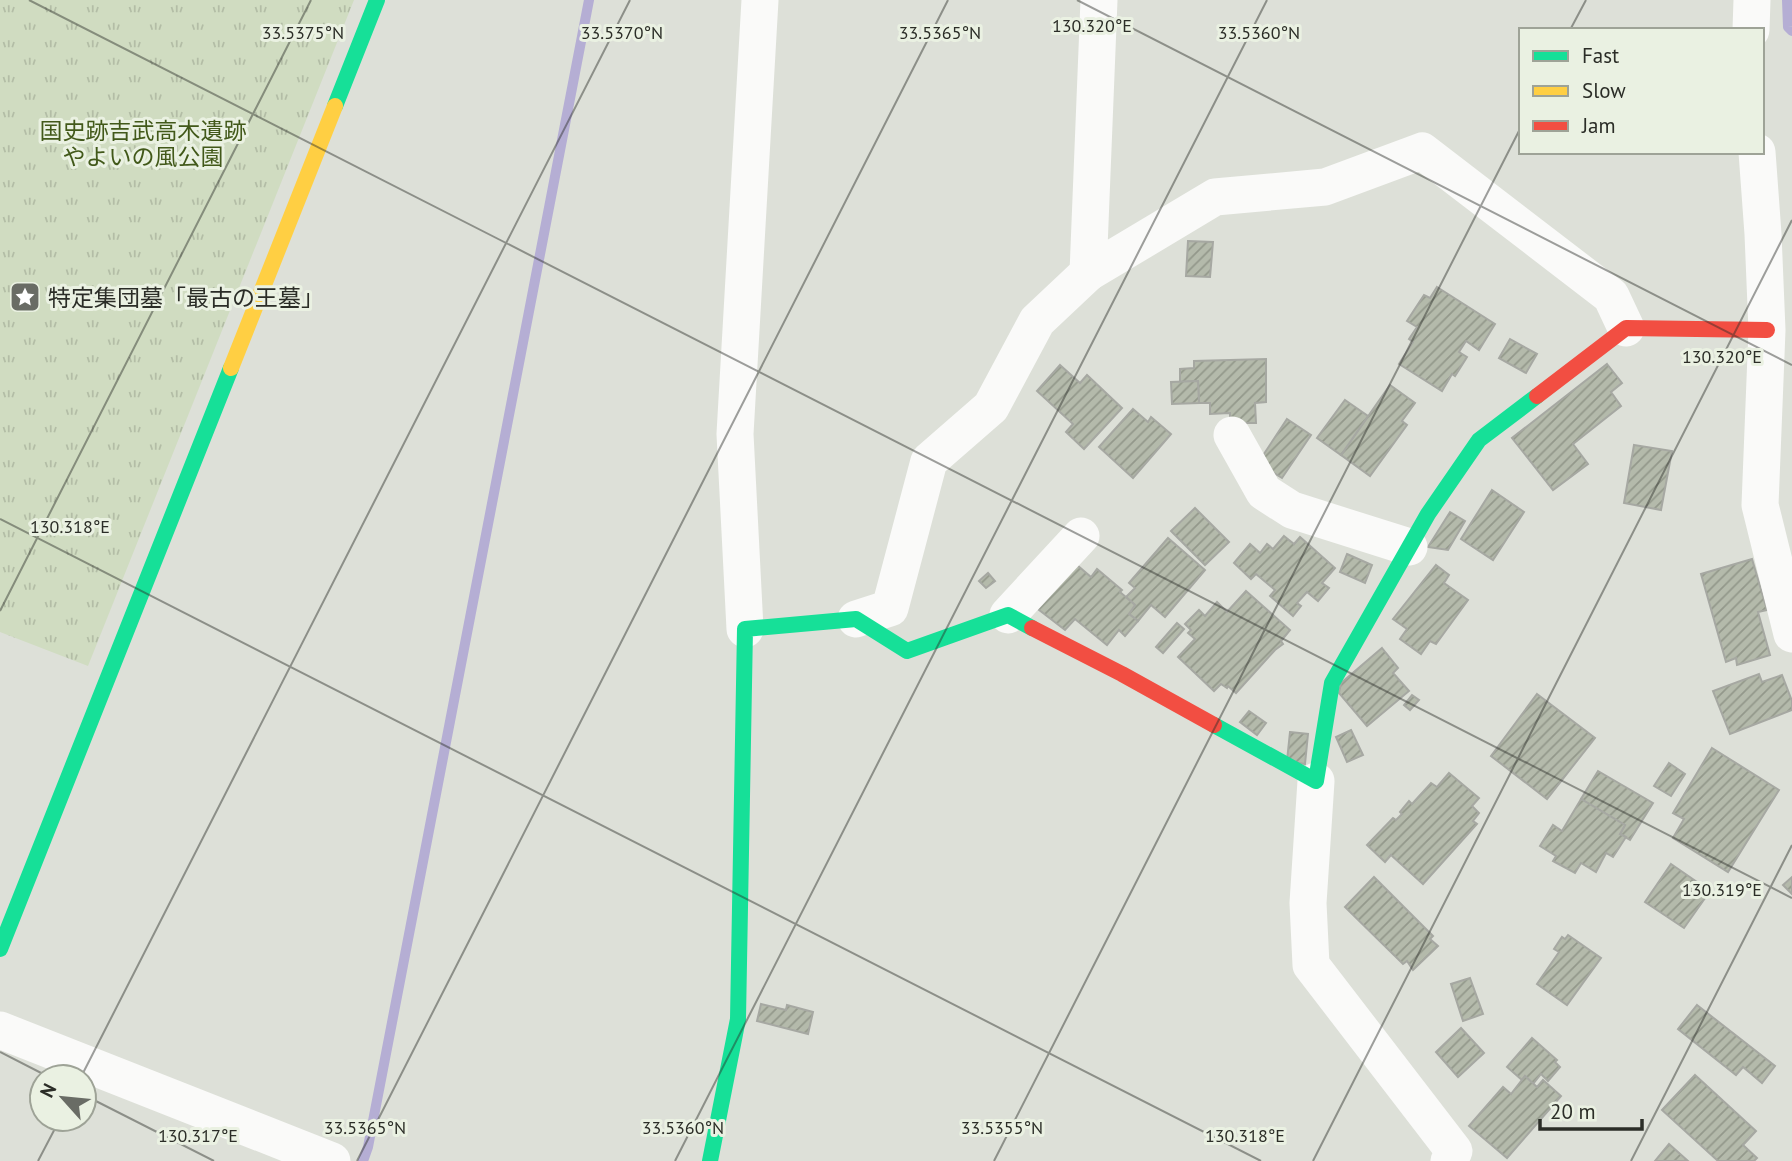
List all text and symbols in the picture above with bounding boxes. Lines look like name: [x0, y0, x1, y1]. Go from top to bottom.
text: 130.320°E: [1052, 14, 1132, 37]
text: 33.5375°N: [262, 21, 344, 44]
text: 33.5370°N: [581, 21, 663, 44]
text: 33.5365°N: [899, 21, 981, 44]
text: 33.5360°N: [1218, 21, 1300, 44]
legend: [1519, 28, 1764, 154]
text: Fast: [1582, 42, 1619, 69]
text: Slow: [1582, 77, 1626, 104]
text: Jam: [1581, 112, 1616, 139]
park label: 国史跡吉武高木遺跡 やよいの風公園: [40, 116, 247, 171]
place icon: 特定集団墓「最古の王墓」: [8, 280, 42, 314]
place label: 特定集団墓「最古の王墓」: [48, 283, 324, 312]
text: 130.320°E: [1682, 345, 1762, 368]
text: 130.318°E: [30, 515, 110, 538]
text: 130.319°E: [1682, 878, 1762, 901]
north arrow: [28, 1063, 98, 1133]
text: N: [34, 1079, 61, 1101]
scale bar: [1540, 1088, 1642, 1132]
text: 20 m: [1550, 1098, 1596, 1125]
text: 33.5365°N: [324, 1116, 406, 1139]
text: 33.5360°N: [642, 1116, 724, 1139]
text: 33.5355°N: [961, 1116, 1043, 1139]
text: 130.317°E: [158, 1124, 238, 1147]
text: 130.318°E: [1205, 1124, 1285, 1147]

